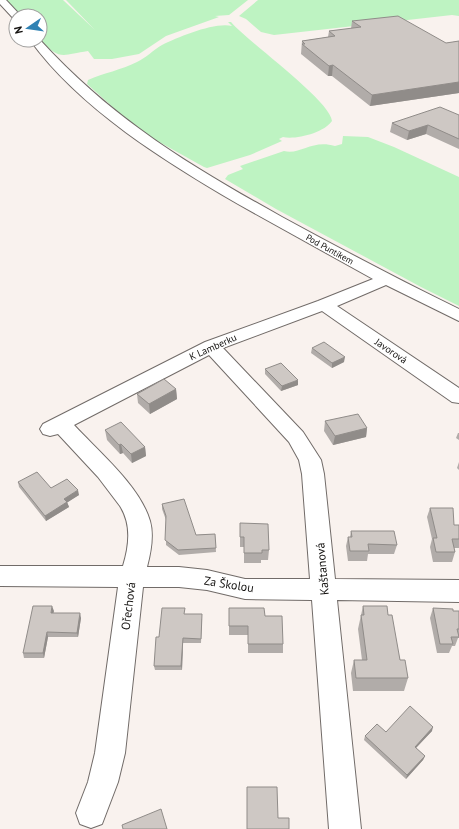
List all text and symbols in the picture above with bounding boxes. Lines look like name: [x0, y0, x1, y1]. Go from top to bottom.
north arrow: [8, 8, 48, 48]
text: N: [11, 25, 26, 35]
street label: Pod Puntíkem: [304, 231, 356, 267]
street label: K Lamberku: [187, 331, 239, 363]
street label: Javorová: [371, 335, 410, 367]
street label: Kaštanová: [312, 542, 332, 596]
street label: Za Školou: [203, 573, 255, 595]
street label: Ořechová: [118, 581, 138, 631]

